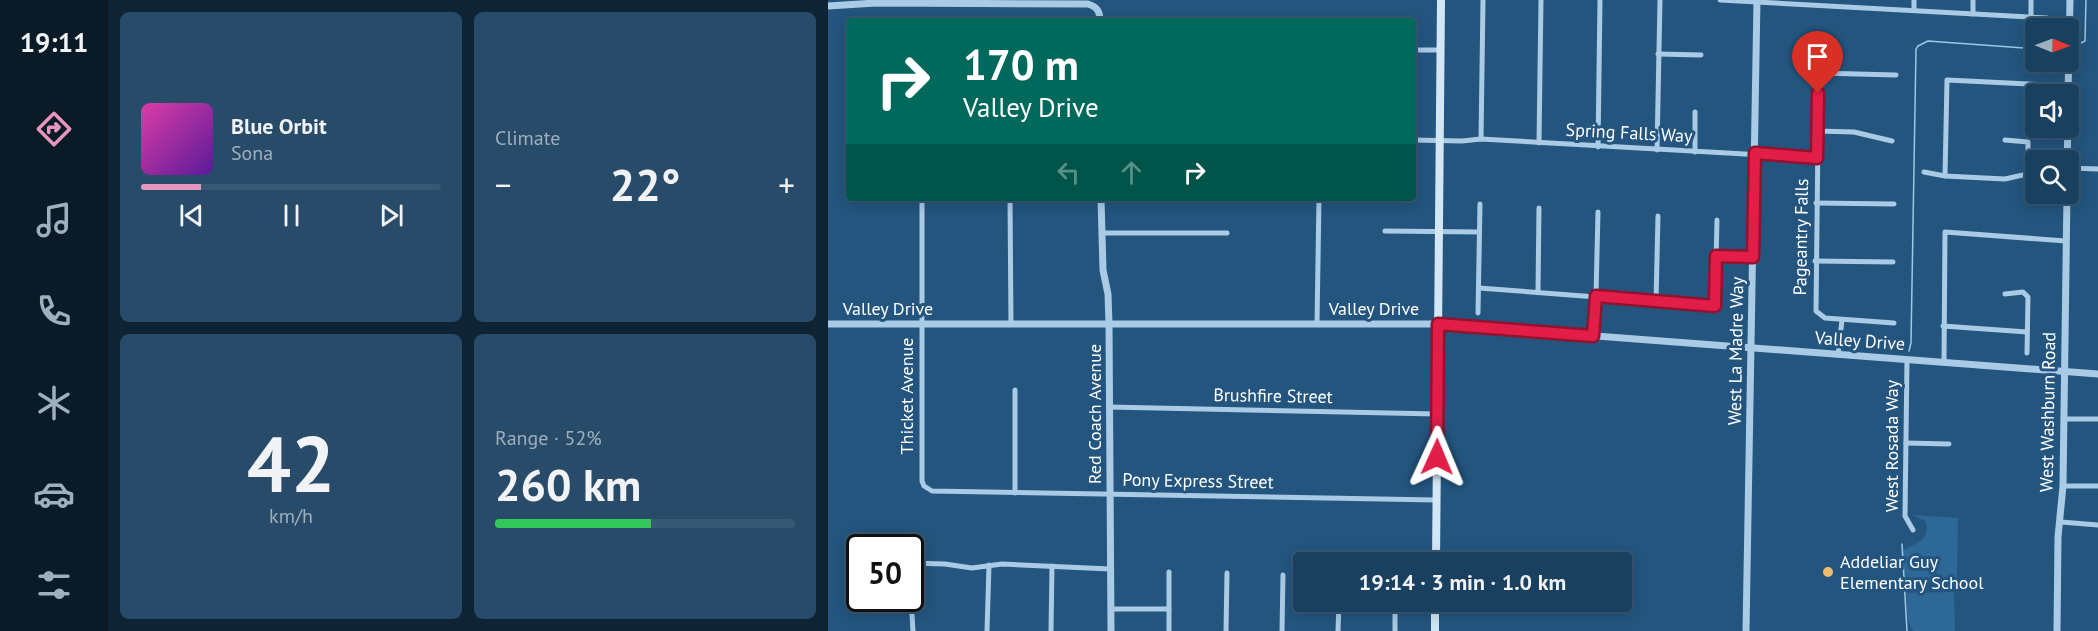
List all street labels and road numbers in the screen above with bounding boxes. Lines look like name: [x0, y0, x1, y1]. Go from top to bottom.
street label: Spring Falls Way: [1565, 118, 1694, 147]
street label: Pageantry Falls: [1788, 178, 1813, 296]
street label: West La Madre Way: [1723, 276, 1748, 425]
street label: Valley Drive: [842, 297, 933, 320]
street label: Valley Drive: [1328, 297, 1419, 320]
street label: Valley Drive: [1813, 326, 1906, 355]
street label: West Washburn Road: [2035, 332, 2060, 492]
street label: Thicket Avenue: [895, 338, 918, 454]
street label: Red Coach Avenue: [1083, 344, 1106, 484]
street label: West Rosada Way: [1880, 379, 1903, 512]
street label: Brushfire Street: [1213, 383, 1333, 408]
street label: Pony Express Street: [1122, 468, 1274, 493]

